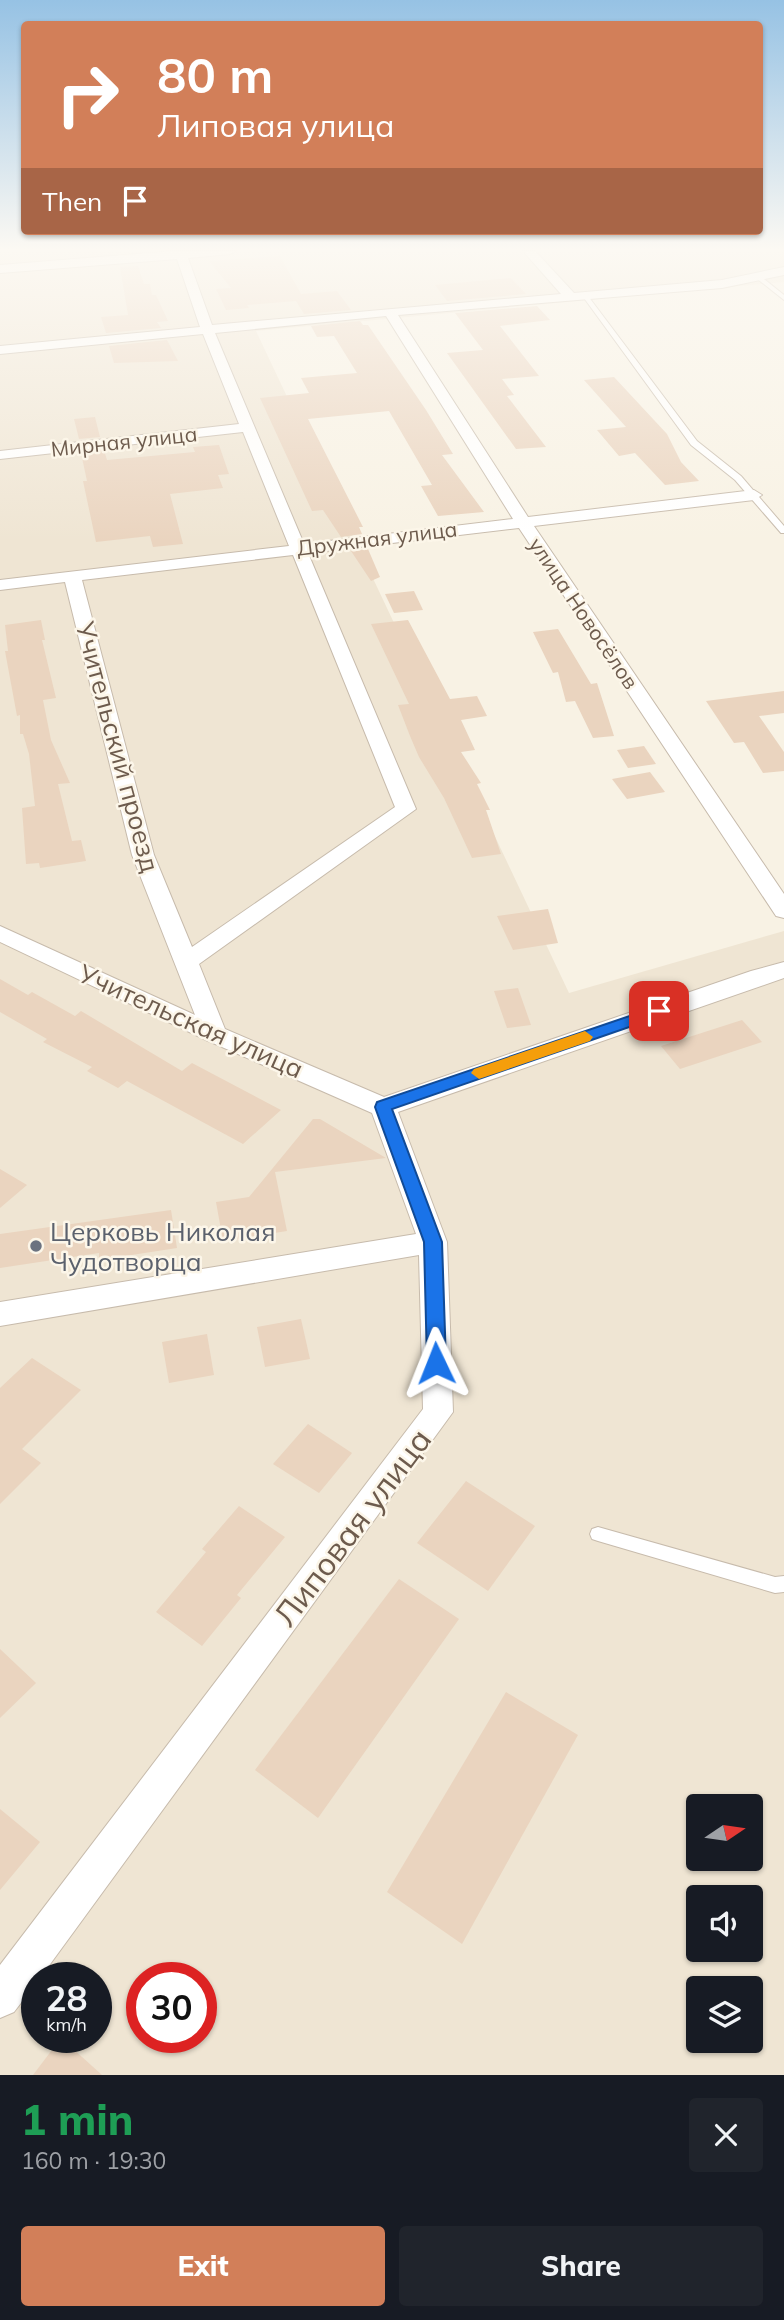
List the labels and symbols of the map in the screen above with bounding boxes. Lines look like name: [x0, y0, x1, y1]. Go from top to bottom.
street label: Мирная улица: [50, 420, 198, 462]
street label: Дружная улица: [295, 515, 459, 561]
street label: улица Новосёлов: [524, 532, 644, 694]
street label: Учительский проезд: [68, 617, 167, 876]
street label: Учительская улица: [72, 956, 309, 1085]
pin: [629, 981, 689, 1041]
place label: Церковь Николая Чудотворца: [50, 1215, 275, 1278]
marker: Церковь Николая Чудотворца: [28, 1238, 44, 1254]
position arrow: [399, 1326, 473, 1400]
street label: Липовая улица: [265, 1420, 439, 1634]
north arrow: [686, 1794, 763, 1871]
speed limit sign: 30: [126, 1962, 217, 2053]

